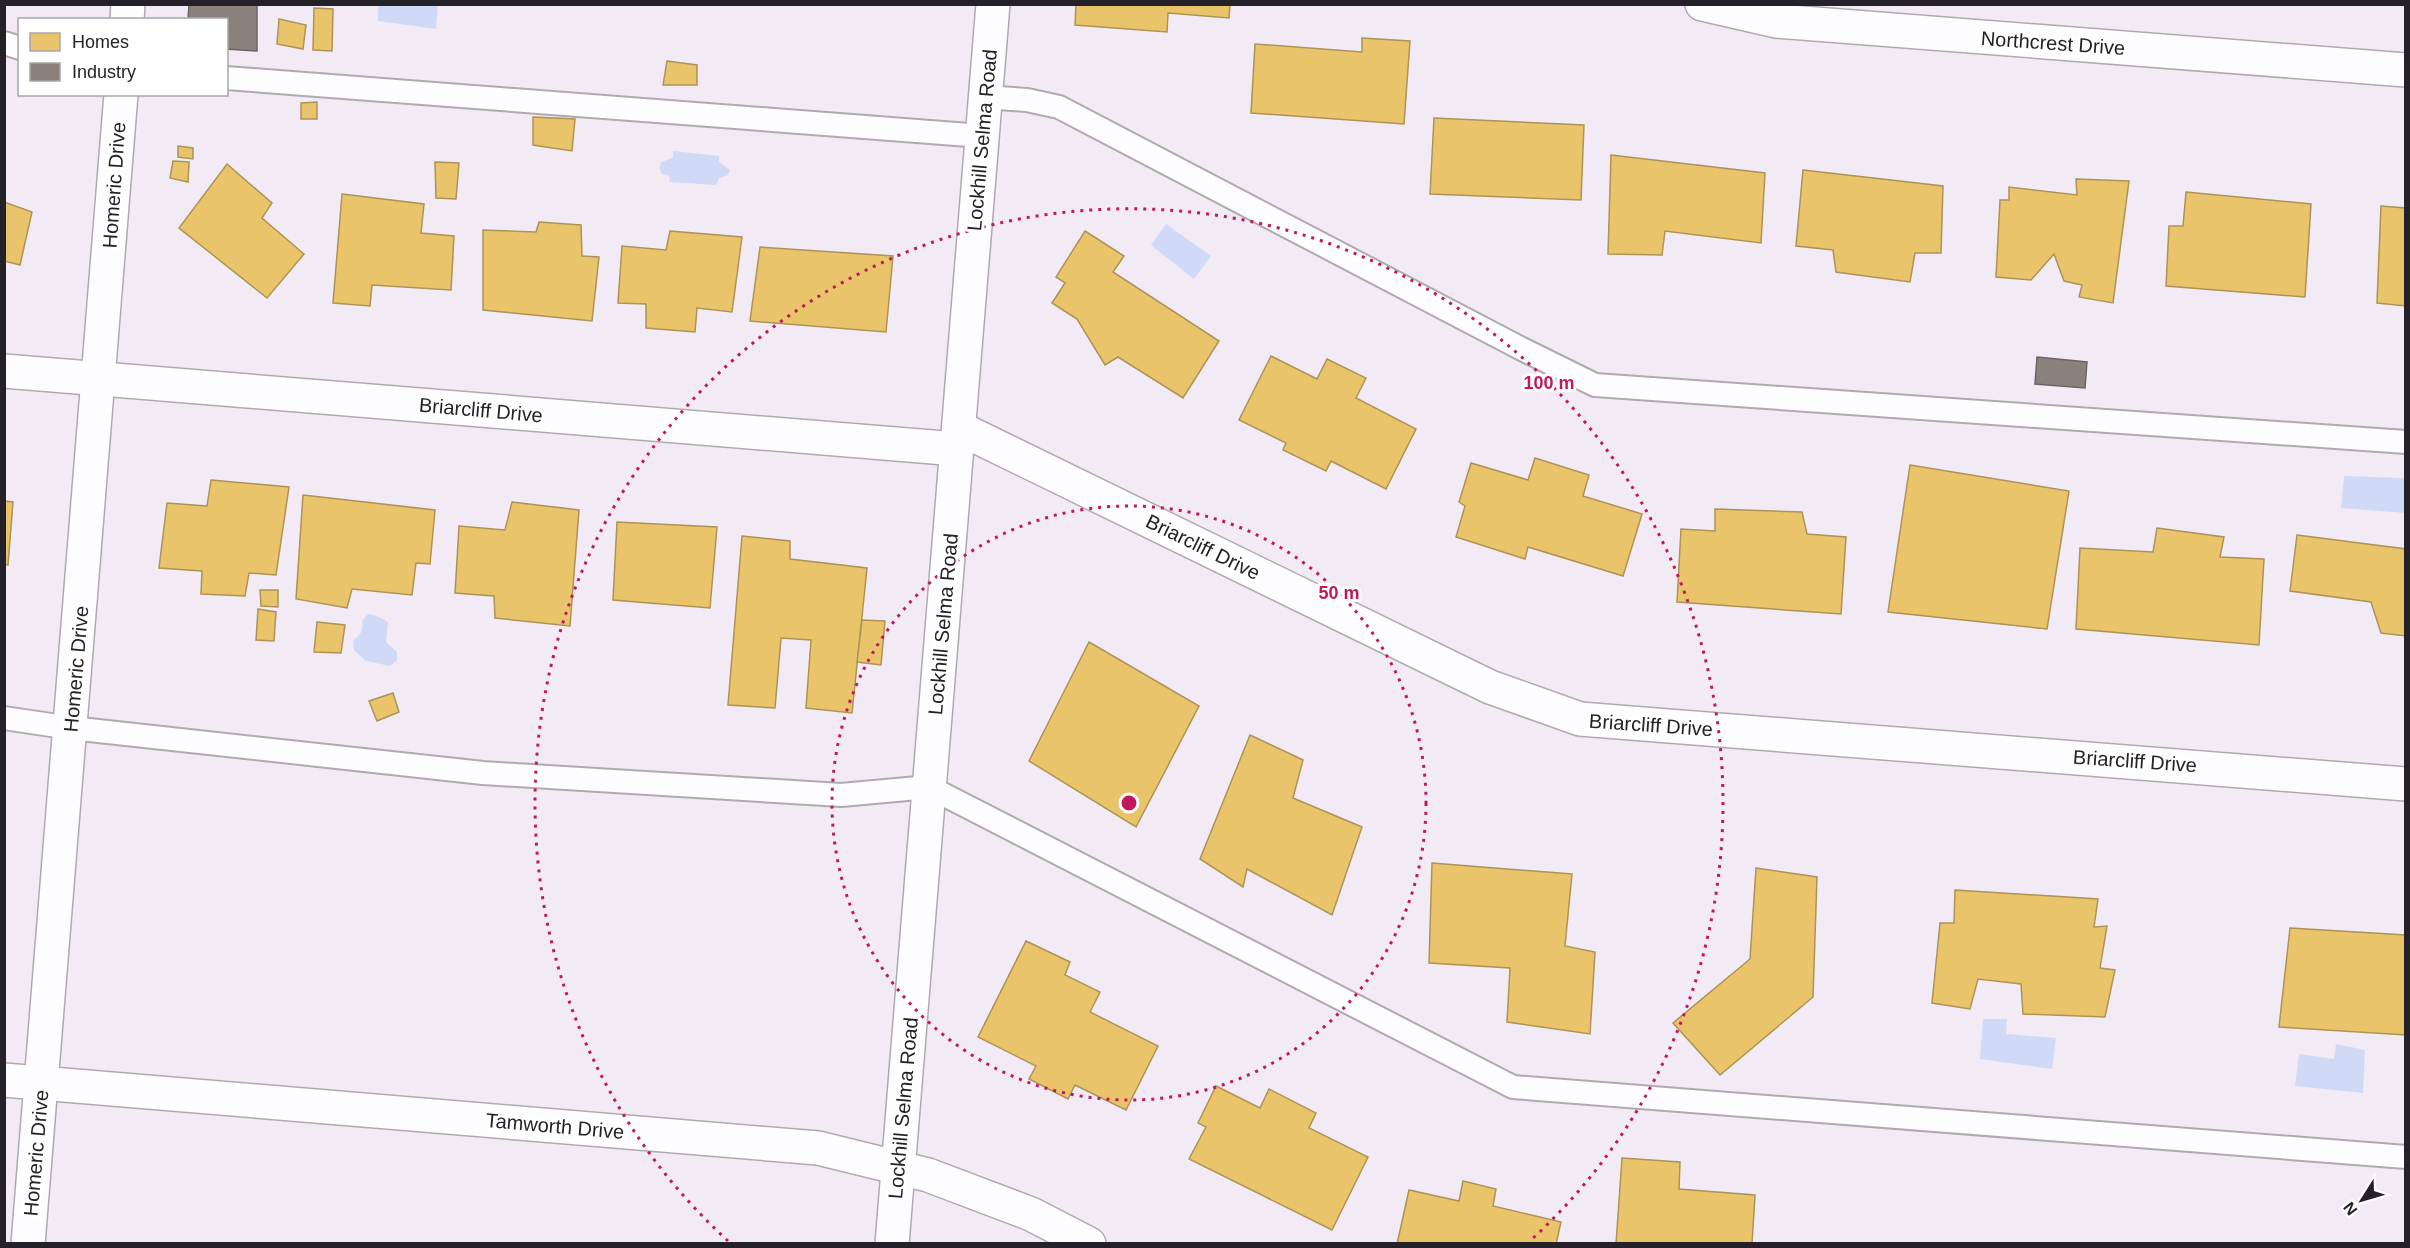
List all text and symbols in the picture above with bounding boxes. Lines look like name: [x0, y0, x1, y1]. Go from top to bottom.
legend: [18, 18, 228, 96]
street label: Northcrest Drive: [1980, 27, 2126, 59]
text: Homes: [72, 32, 129, 52]
street label: Lockhill Selma Road: [963, 48, 1001, 232]
text: Industry: [72, 62, 136, 82]
street label: Homeric Drive: [99, 121, 129, 249]
text: 100 m: [1523, 373, 1575, 393]
street label: Briarcliff Drive: [418, 394, 544, 426]
street label: Briarcliff Drive: [1142, 510, 1264, 584]
street label: Lockhill Selma Road: [924, 532, 962, 716]
text: 50 m: [1318, 583, 1360, 603]
street label: Homeric Drive: [60, 605, 92, 733]
street label: Briarcliff Drive: [1588, 710, 1714, 740]
street label: Briarcliff Drive: [2072, 746, 2198, 776]
centre of rings: [1119, 793, 1139, 813]
street label: Lockhill Selma Road: [884, 1016, 922, 1200]
street label: Homeric Drive: [20, 1089, 52, 1217]
street label: Tamworth Drive: [485, 1109, 625, 1143]
north arrow: [2332, 1170, 2392, 1230]
text: N: [2340, 1199, 2361, 1218]

